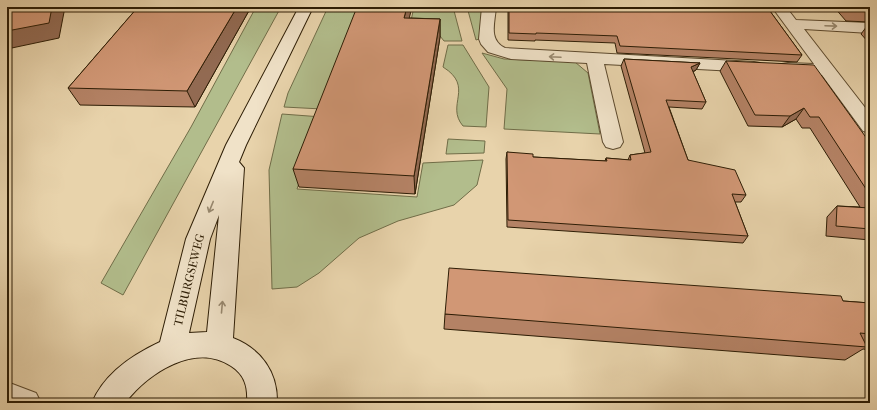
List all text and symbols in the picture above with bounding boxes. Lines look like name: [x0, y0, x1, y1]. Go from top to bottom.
one-way arrow: [824, 22, 837, 30]
one-way arrow: [549, 53, 562, 60]
one-way arrow: [206, 200, 214, 212]
street label: TILBURGSEWEG: [171, 232, 207, 328]
one-way arrow: [218, 300, 225, 313]

